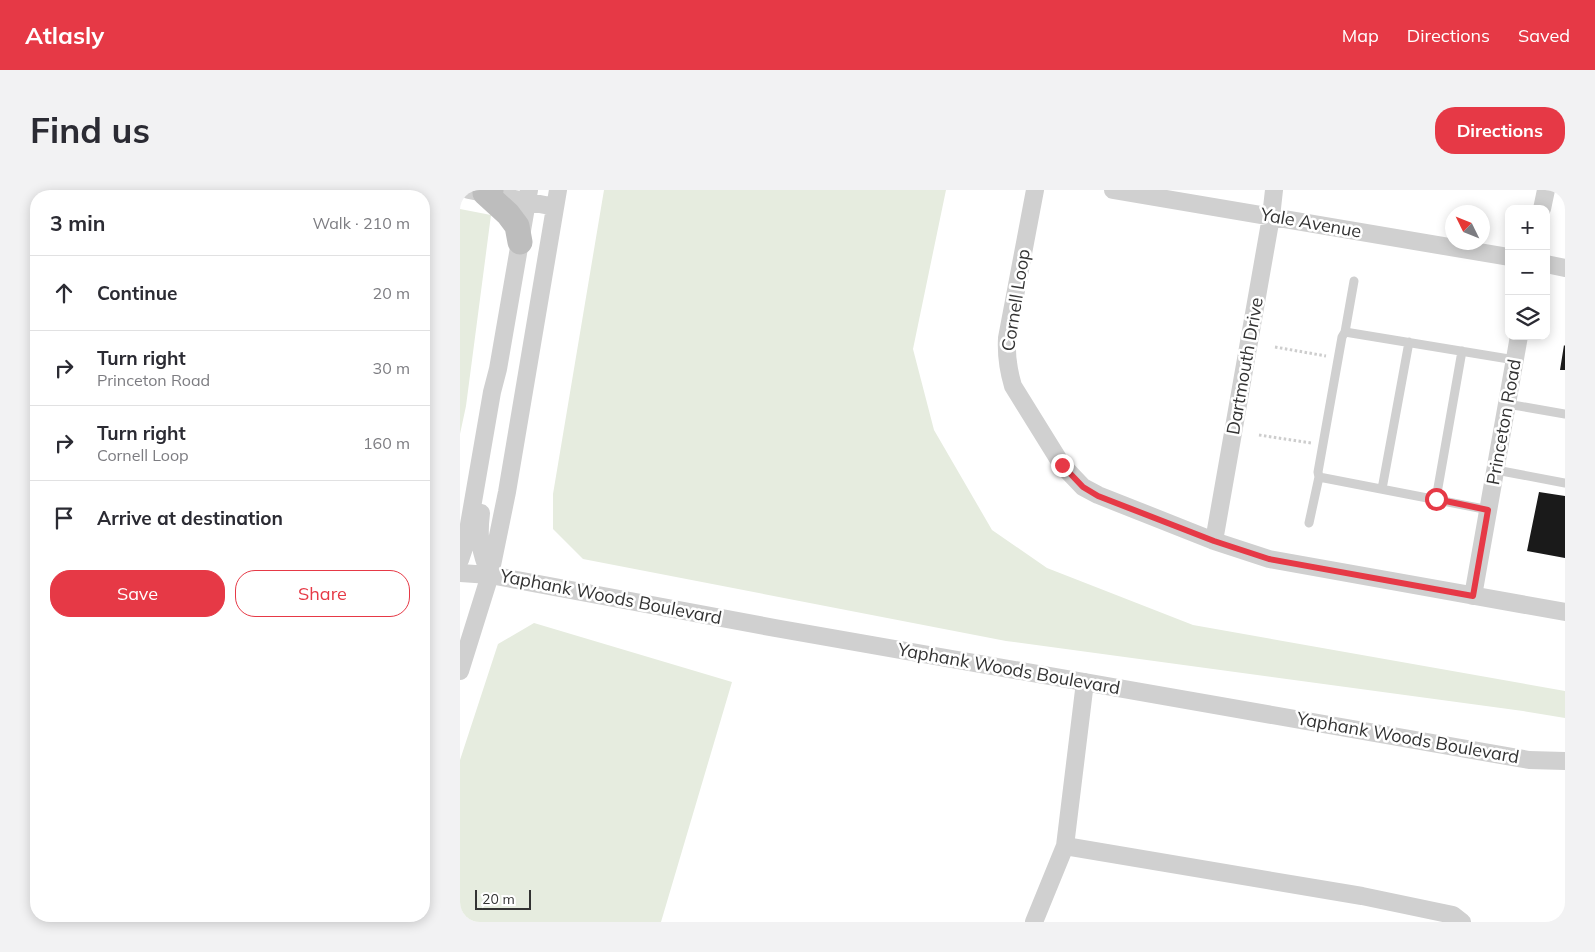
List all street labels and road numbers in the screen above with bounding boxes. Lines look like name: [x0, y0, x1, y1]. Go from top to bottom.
street label: Yale Avenue: [1258, 202, 1363, 243]
street label: Cornell Loop: [996, 247, 1035, 353]
street label: Dartmouth Drive: [1221, 295, 1268, 436]
street label: Princeton Road: [1481, 357, 1526, 487]
street label: Yaphank Woods Boulevard: [497, 564, 724, 629]
street label: Yaphank Woods Boulevard: [895, 637, 1122, 699]
street label: Yaphank Woods Boulevard: [1294, 706, 1521, 768]

